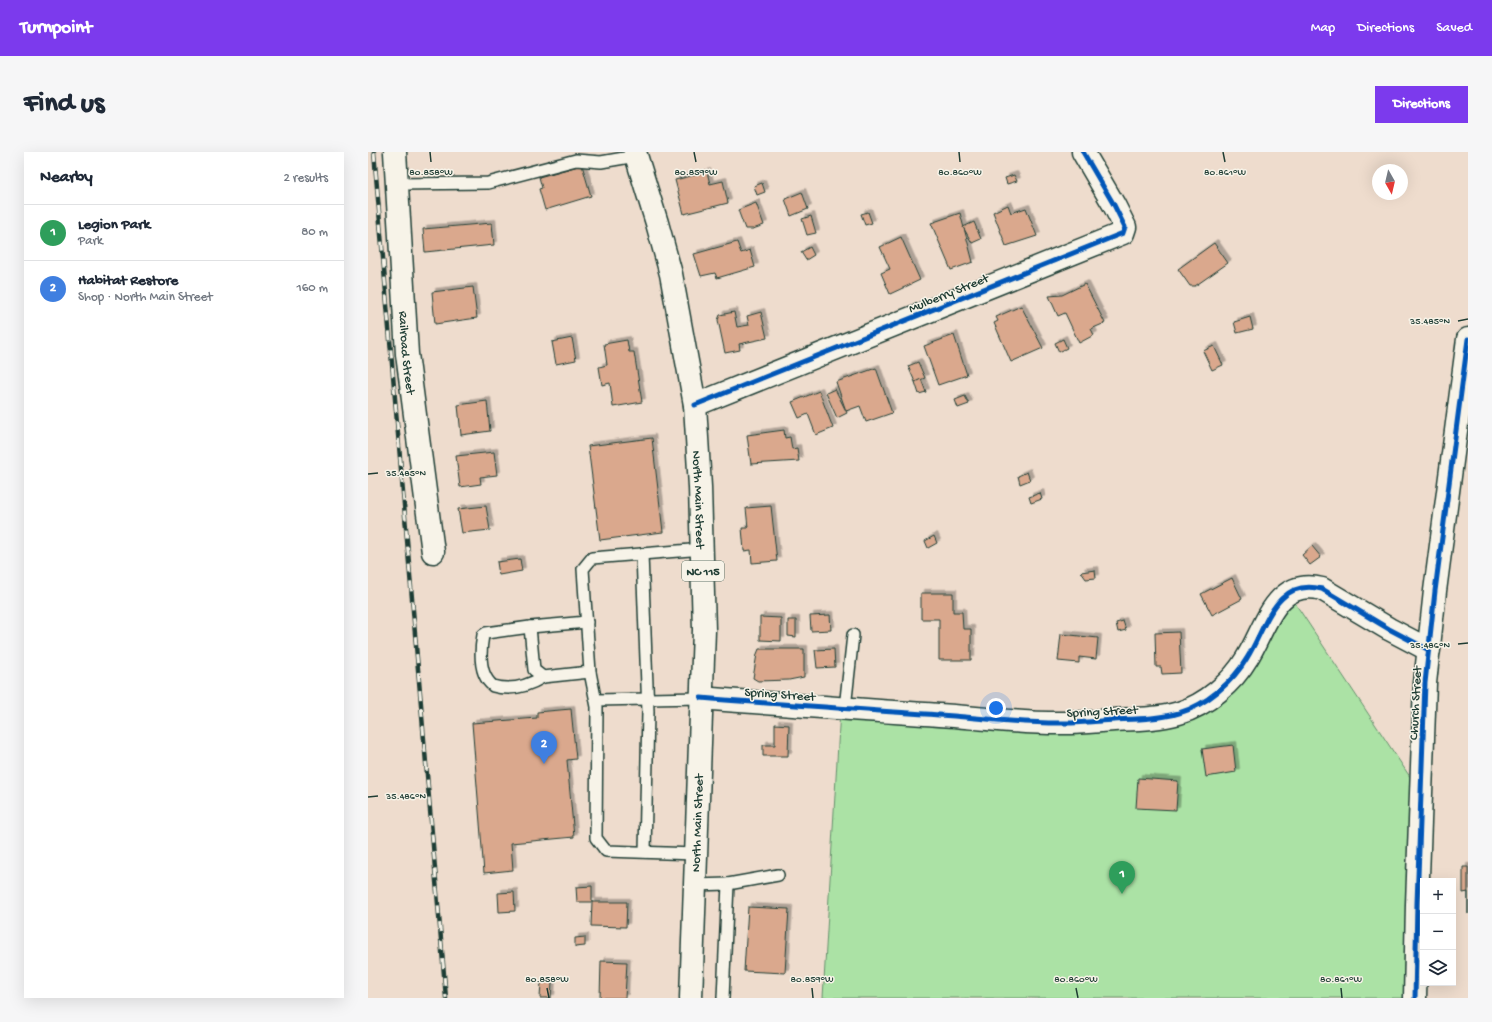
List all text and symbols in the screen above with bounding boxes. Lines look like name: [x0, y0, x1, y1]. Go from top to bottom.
text: Turnpoint: [20, 17, 92, 40]
text: Map: [1311, 20, 1335, 37]
text: Directions: [1357, 20, 1414, 37]
text: Saved: [1436, 20, 1472, 37]
button: Directions: [1375, 86, 1468, 123]
text: Find us: [24, 88, 104, 121]
north arrow: [1372, 164, 1408, 200]
text: 80.858°W: [409, 167, 453, 179]
text: 80.859°W: [674, 167, 718, 179]
text: 80.860°W: [938, 167, 982, 179]
text: 80.861°W: [1204, 167, 1246, 179]
text: Nearby: [40, 168, 93, 188]
text: 2 results: [283, 171, 328, 186]
text: Legion Park: [78, 216, 150, 234]
text: 1: [50, 225, 56, 240]
text: 80 m: [301, 225, 328, 240]
text: Park: [78, 234, 103, 249]
street label: Mulberry Street: [907, 271, 993, 317]
text: Habitat Restore: [78, 272, 178, 290]
text: 2: [50, 281, 56, 296]
text: 160 m: [296, 281, 328, 296]
text: Shop · North Main Street: [78, 290, 213, 305]
street label: Railroad Street: [394, 311, 417, 397]
text: 35.485°N: [1409, 316, 1451, 328]
street label: North Main Street: [688, 450, 707, 551]
text: 35.485°N: [385, 468, 427, 480]
road number: NC 115: [682, 561, 724, 581]
text: 35.486°N: [1409, 640, 1450, 652]
street label: Church Street: [1407, 664, 1426, 740]
street label: Spring Street: [744, 686, 818, 706]
your location: [986, 698, 1006, 718]
street label: Spring Street: [1066, 703, 1140, 722]
pin: 2: [531, 731, 557, 764]
street label: North Main Street: [689, 772, 708, 872]
text: 35.486°N: [385, 791, 426, 803]
pin: 1: [1109, 861, 1135, 894]
map controls: [1420, 878, 1456, 986]
button: +: [1420, 878, 1456, 914]
button: −: [1420, 914, 1456, 950]
button: layers: [1420, 950, 1456, 986]
text: 80.858°W: [525, 974, 569, 986]
text: 80.859°W: [790, 974, 834, 986]
text: 80.860°W: [1054, 974, 1098, 986]
text: 80.861°W: [1320, 974, 1362, 986]

